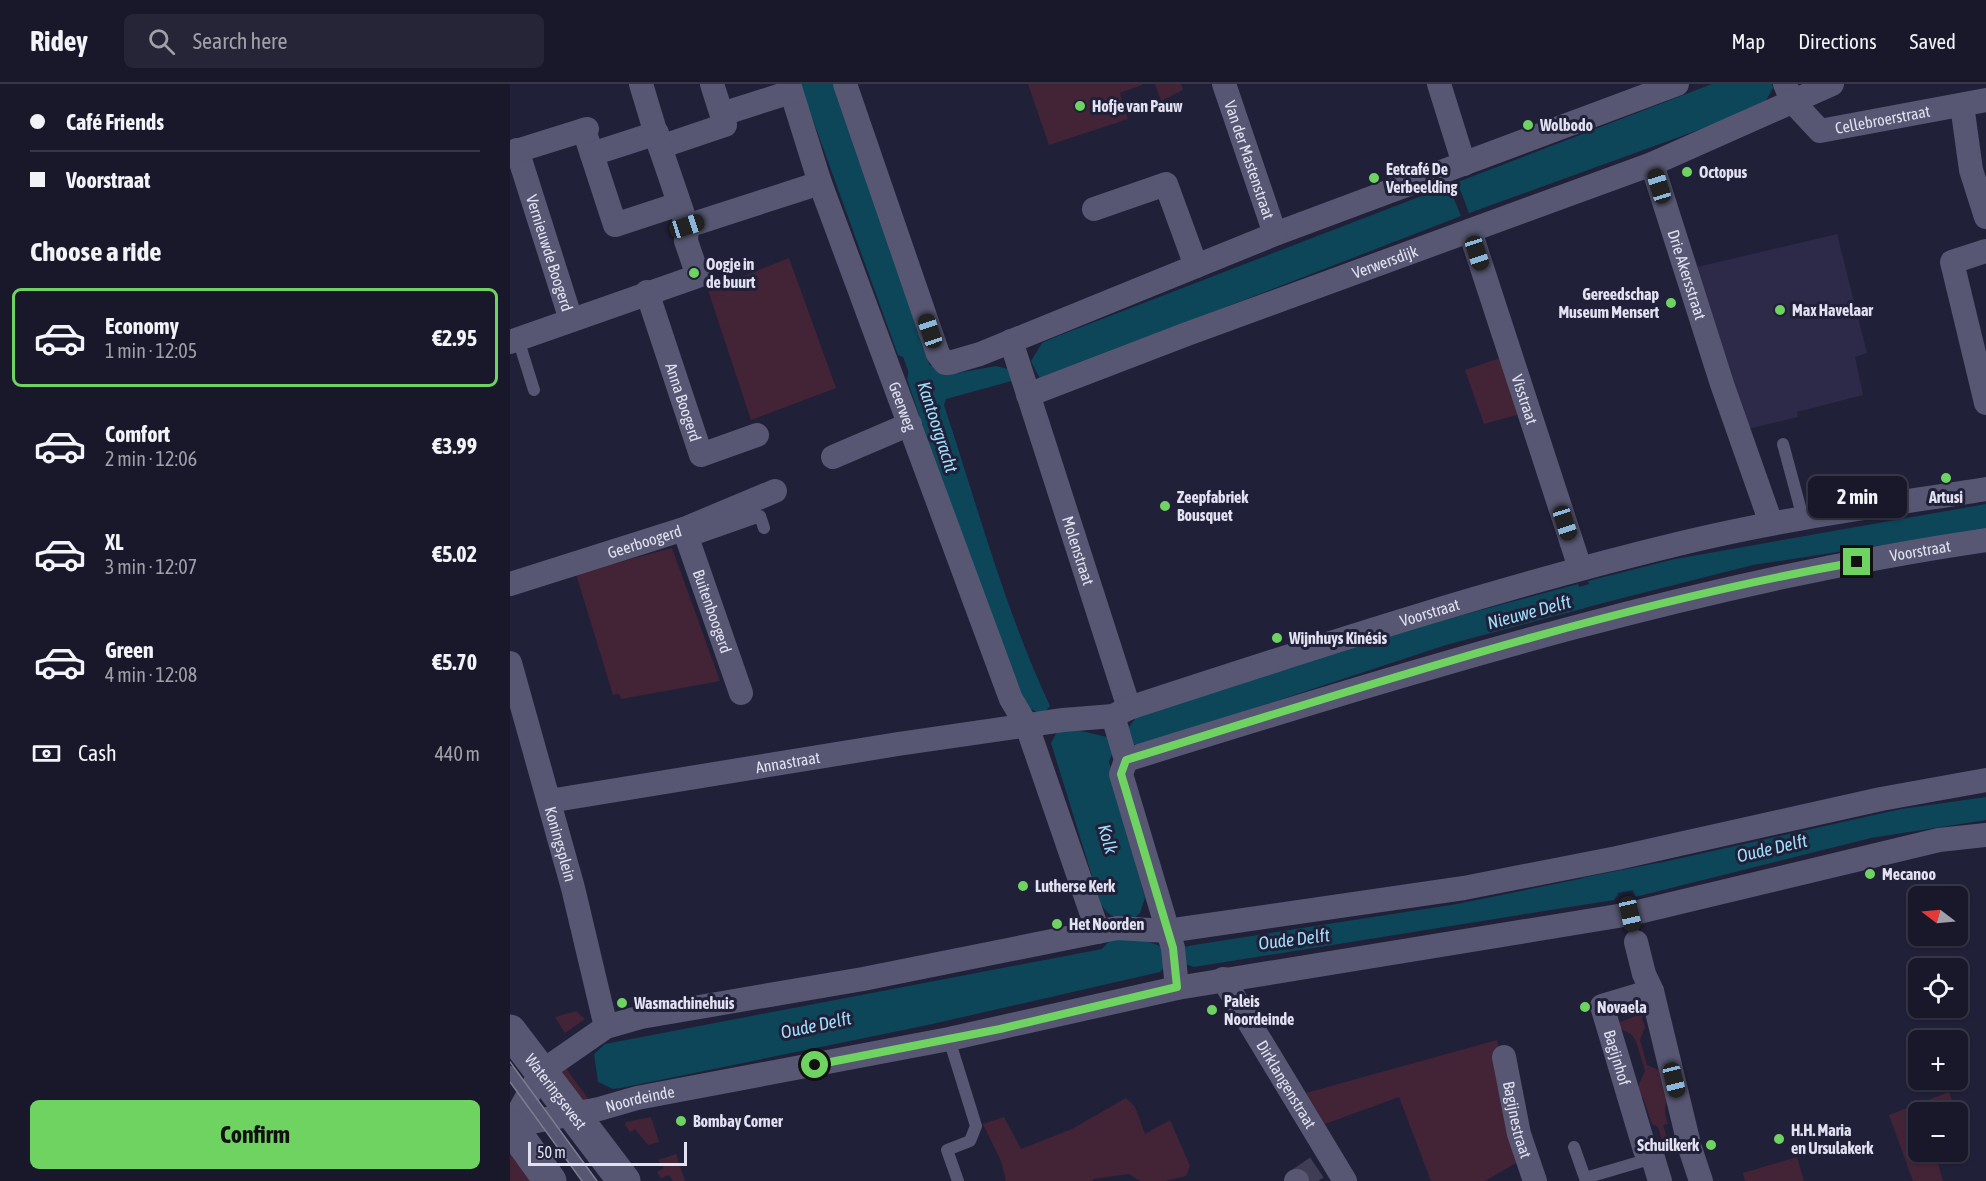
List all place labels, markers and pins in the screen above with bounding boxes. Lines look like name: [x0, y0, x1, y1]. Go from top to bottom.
place label: Hofje van Pauw: [1092, 97, 1183, 115]
marker: Hofje van Pauw: [1073, 99, 1087, 113]
place label: Wolbodo: [1539, 116, 1594, 134]
marker: Wolbodo: [1521, 118, 1535, 132]
place label: Eetcafé De Verbeelding: [1385, 160, 1457, 196]
place label: Octopus: [1699, 163, 1748, 181]
marker: Octopus: [1680, 165, 1694, 179]
marker: Eetcafé De Verbeelding: [1367, 171, 1381, 185]
place label: Oogje in de buurt: [706, 255, 756, 291]
marker: Oogje in de buurt: [687, 266, 701, 280]
place label: Gereedschap Museum Mensert: [1558, 285, 1659, 321]
marker: Gereedschap Museum Mensert: [1664, 296, 1678, 310]
place label: Max Havelaar: [1792, 301, 1873, 319]
marker: Max Havelaar: [1773, 303, 1787, 317]
marker: Artusi: [1939, 471, 1953, 485]
place label: Zeepfabriek Bousquet: [1177, 488, 1249, 524]
place label: Artusi: [1928, 488, 1963, 506]
marker: Zeepfabriek Bousquet: [1158, 499, 1172, 513]
place label: Wijnhuys Kinésis: [1288, 629, 1388, 647]
marker: Wijnhuys Kinésis: [1270, 631, 1284, 645]
place label: Mecanoo: [1882, 865, 1937, 883]
marker: Mecanoo: [1863, 867, 1877, 881]
place label: Lutherse Kerk: [1035, 877, 1116, 895]
marker: Lutherse Kerk: [1016, 879, 1030, 893]
place label: Het Noorden: [1069, 915, 1144, 933]
marker: Het Noorden: [1050, 917, 1064, 931]
place label: Paleis Noordeinde: [1224, 992, 1294, 1028]
place label: Wasmachinehuis: [633, 994, 735, 1012]
marker: Wasmachinehuis: [615, 996, 629, 1010]
place label: Novaela: [1597, 998, 1647, 1016]
marker: Novaela: [1578, 1000, 1592, 1014]
marker: Paleis Noordeinde: [1205, 1003, 1219, 1017]
place label: Bombay Corner: [693, 1112, 783, 1130]
marker: Bombay Corner: [674, 1114, 688, 1128]
place label: H.H. Maria en Ursulakerk: [1791, 1121, 1874, 1157]
marker: H.H. Maria en Ursulakerk: [1772, 1132, 1786, 1146]
place label: Schuilkerk: [1637, 1136, 1700, 1154]
marker: Schuilkerk: [1704, 1138, 1718, 1152]

